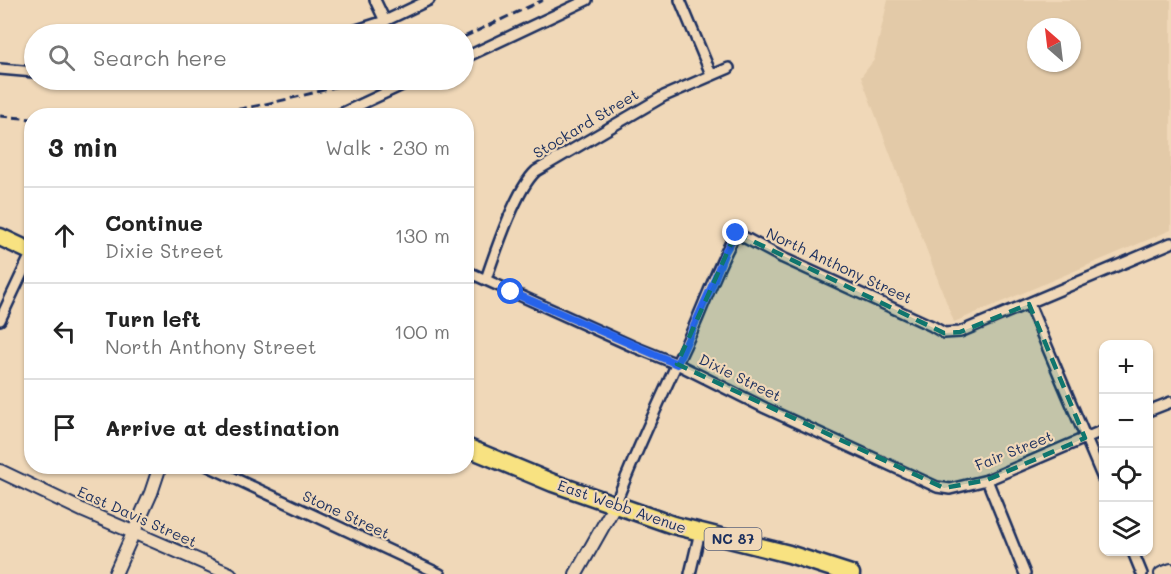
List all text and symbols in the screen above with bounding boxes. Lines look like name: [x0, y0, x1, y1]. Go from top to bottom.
north arrow: [1027, 18, 1081, 72]
search box: [24, 24, 474, 90]
icon: search: [45, 41, 78, 74]
text: Search here: [93, 43, 227, 72]
street label: Stockard Street: [529, 84, 642, 163]
text: 3 min: [48, 130, 117, 164]
text: Walk · 230 m: [325, 134, 450, 160]
text: Continue: [105, 208, 203, 237]
icon: ahead: [48, 219, 81, 252]
route end: [722, 219, 748, 245]
text: 130 m: [395, 222, 450, 248]
street label: North Anthony Street: [763, 222, 916, 308]
text: Dixie Street: [105, 237, 224, 263]
route start: [497, 278, 523, 304]
text: Turn left: [105, 304, 201, 333]
icon: left: [48, 315, 81, 348]
text: 100 m: [394, 318, 450, 344]
text: North Anthony Street: [105, 333, 317, 359]
map controls: [1099, 340, 1153, 556]
button: +: [1099, 340, 1153, 394]
street label: Dixie Street: [696, 349, 785, 406]
button: −: [1099, 394, 1153, 448]
icon: arrive: [48, 411, 81, 444]
text: Arrive at destination: [105, 413, 340, 442]
street label: Fair Street: [972, 425, 1056, 475]
button: locate: [1099, 448, 1153, 502]
street label: East Webb Avenue: [555, 475, 689, 537]
street label: East Davis Street: [75, 481, 200, 551]
street label: Stone Street: [300, 485, 393, 543]
button: layers: [1099, 502, 1153, 556]
road number: NC 87: [704, 528, 762, 550]

